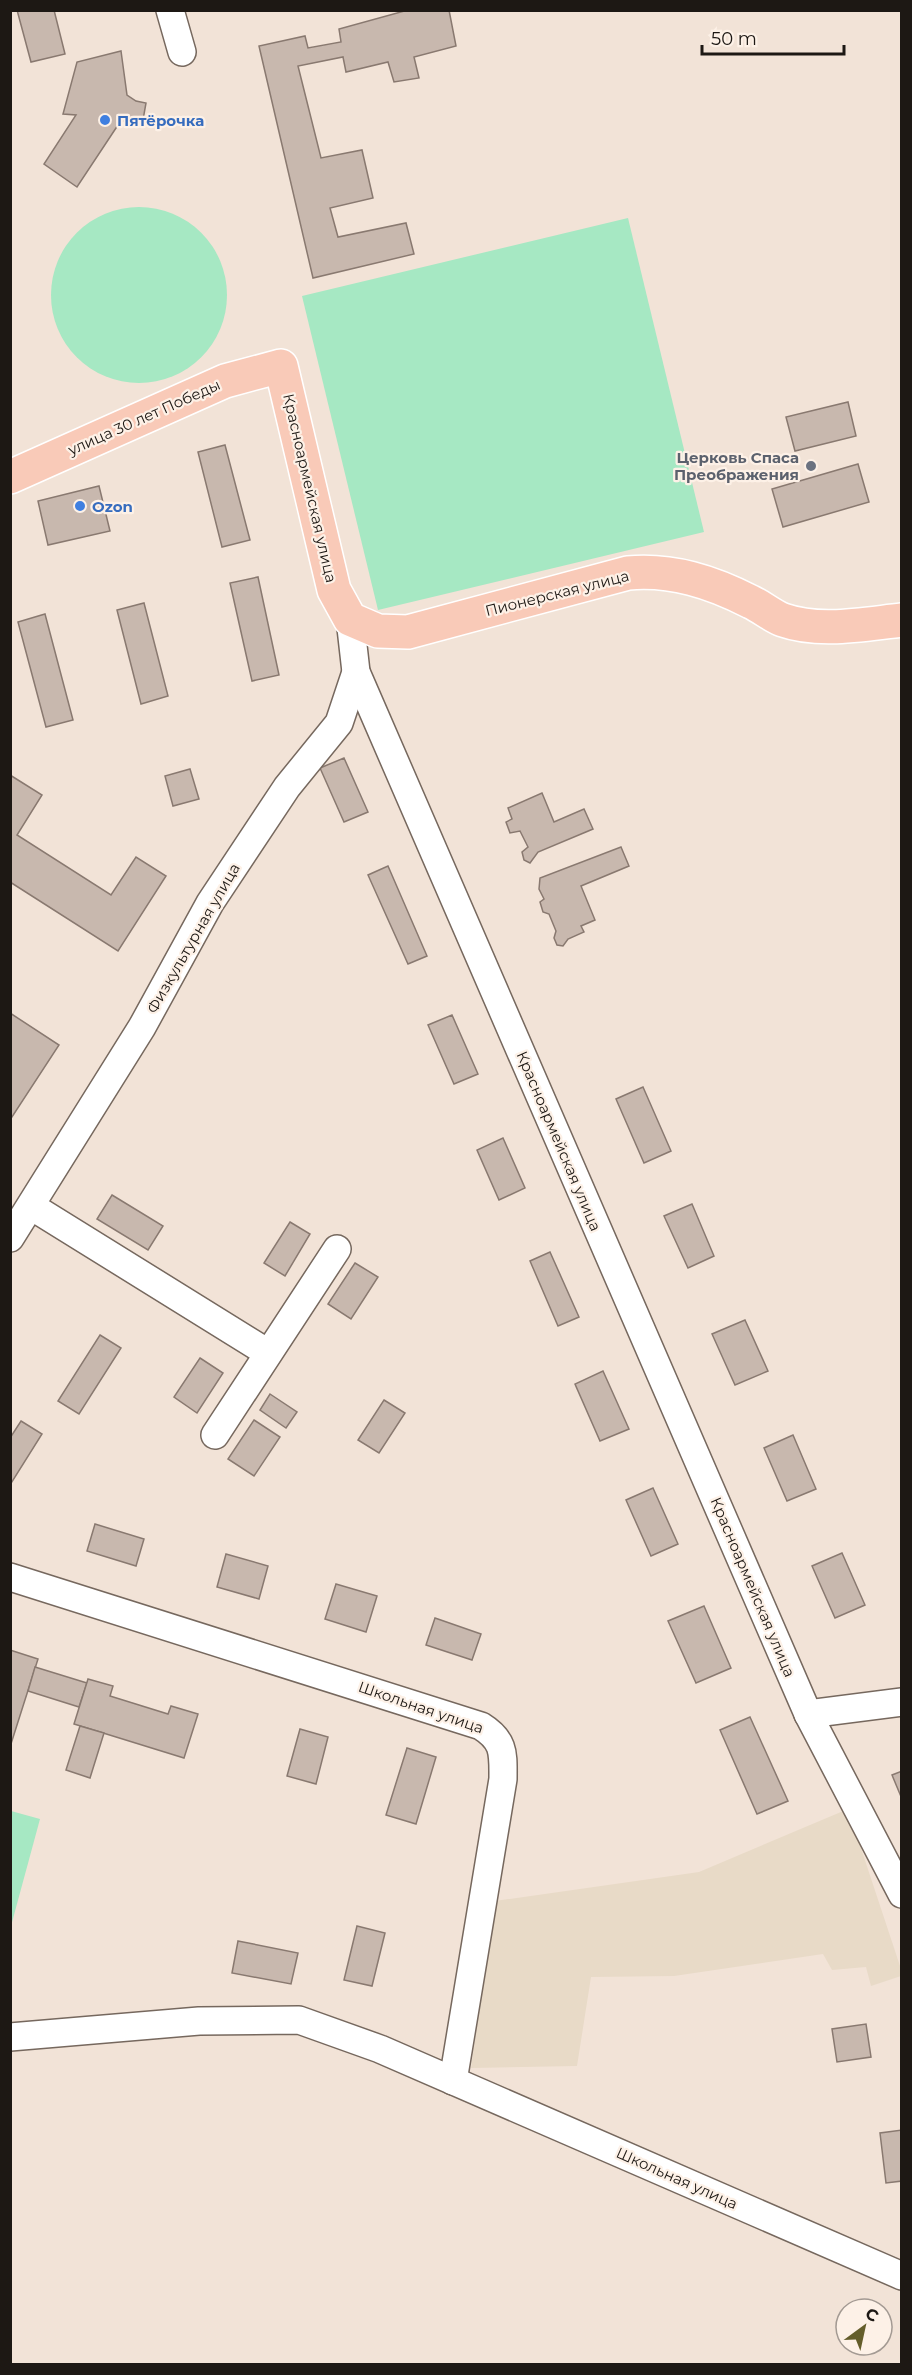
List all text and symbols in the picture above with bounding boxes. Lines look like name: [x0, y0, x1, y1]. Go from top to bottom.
scale bar: [702, 18, 844, 56]
text: 50 m: [711, 28, 757, 50]
place label: Пятёрочка: [117, 111, 204, 130]
marker: Пятёрочка: [98, 113, 112, 127]
street label: улица 30 лет Победы: [64, 375, 223, 460]
street label: Красноармейская улица: [279, 392, 341, 584]
place label: Церковь Спаса Преображения: [674, 448, 799, 484]
marker: Церковь Спаса Преображения: [804, 459, 818, 473]
place label: Ozon: [92, 497, 133, 516]
marker: Ozon: [73, 499, 87, 513]
street label: Пионерская улица: [483, 566, 631, 620]
street label: Физкультурная улица: [142, 860, 244, 1016]
street label: Красноармейская улица: [512, 1048, 606, 1234]
street label: Красноармейская улица: [706, 1494, 800, 1680]
street label: Школьная улица: [356, 1677, 486, 1737]
street label: Школьная улица: [613, 2143, 741, 2213]
north arrow: [834, 2297, 894, 2357]
text: С: [862, 2304, 882, 2326]

